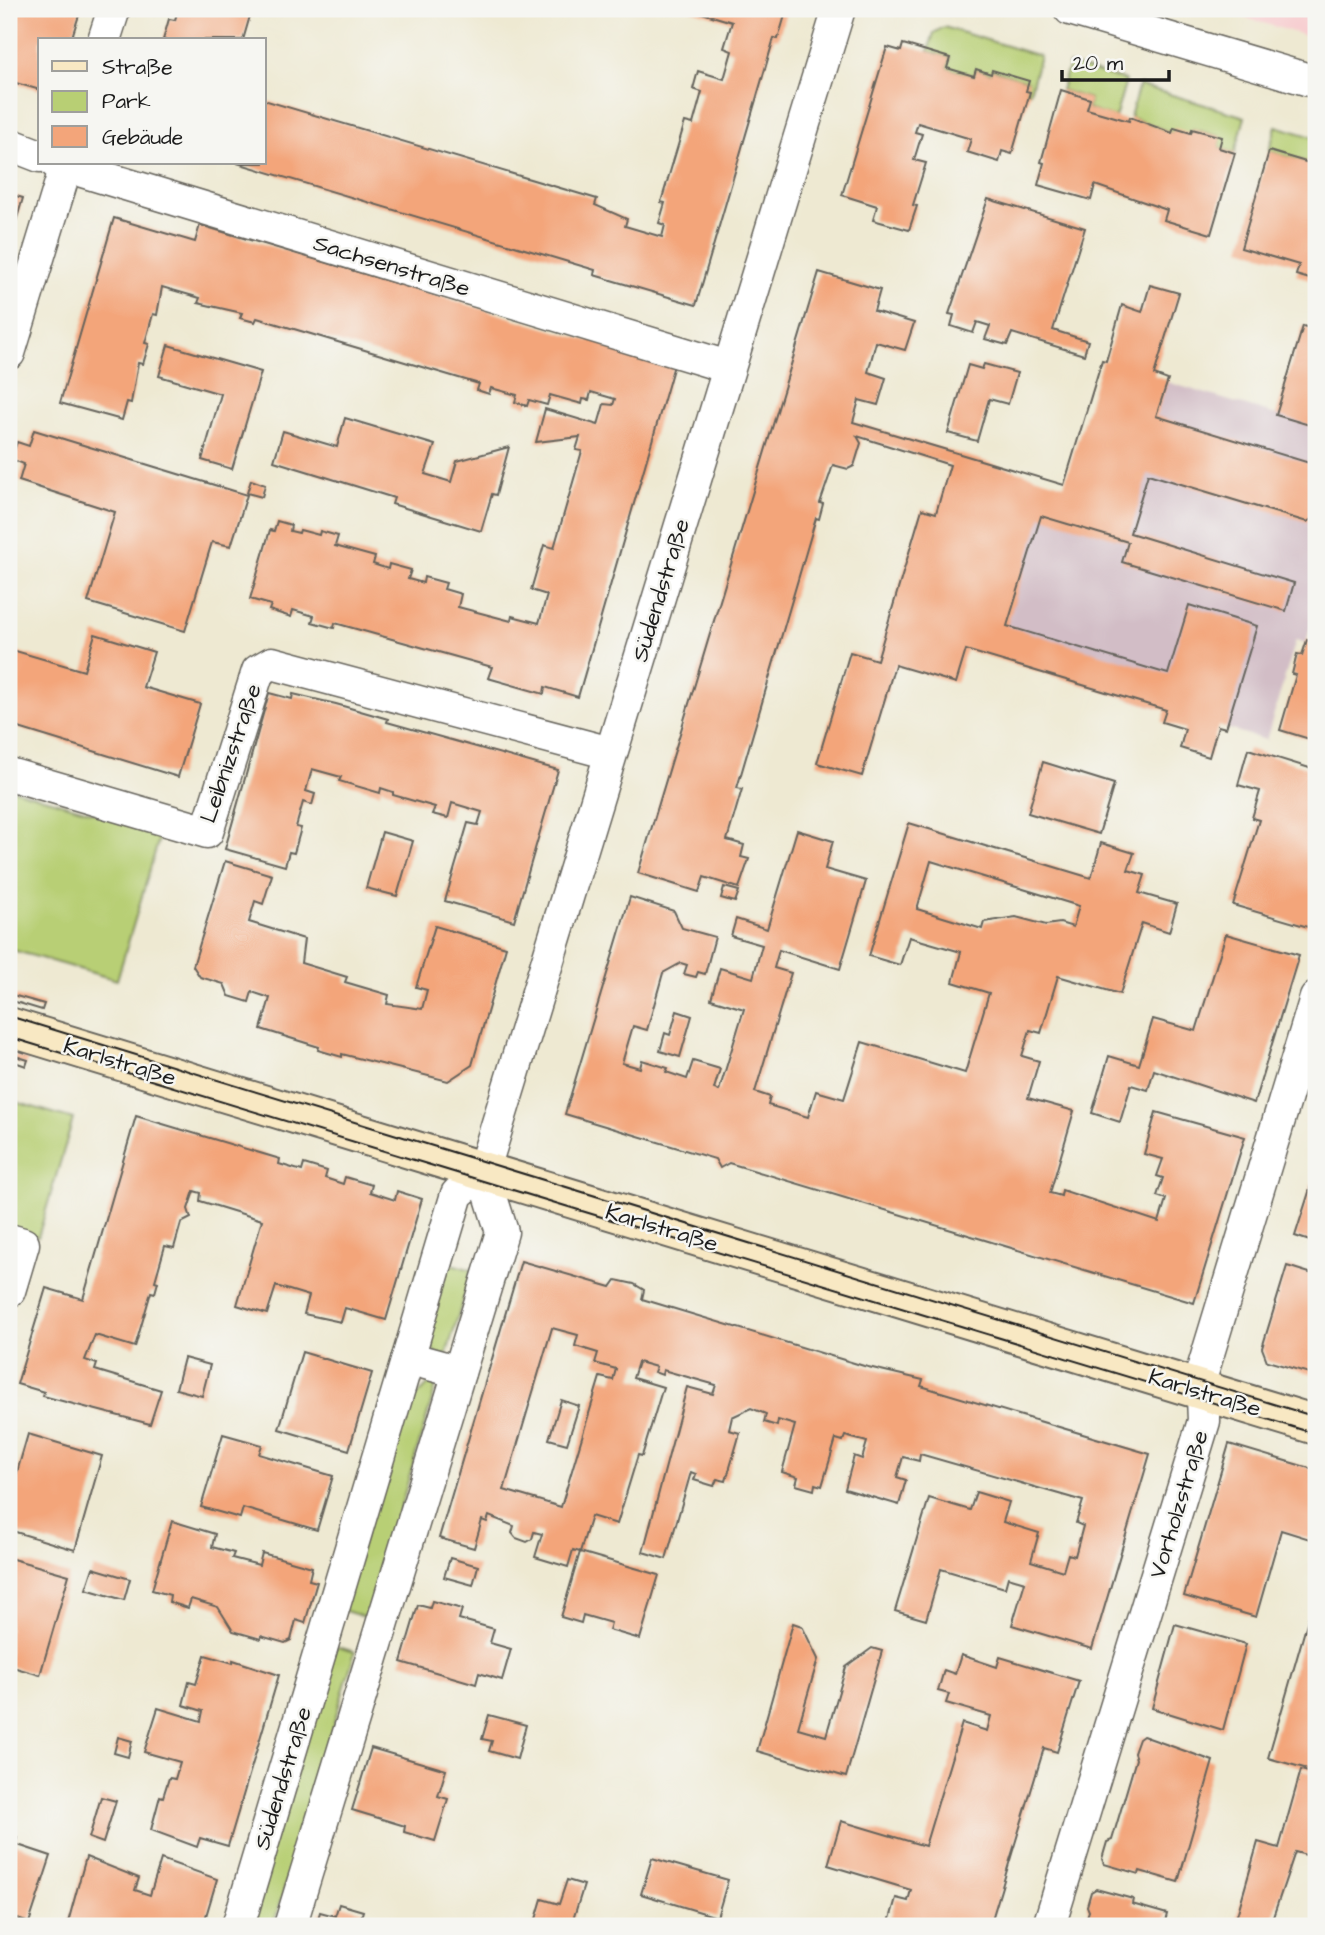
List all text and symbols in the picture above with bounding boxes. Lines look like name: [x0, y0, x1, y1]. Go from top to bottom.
legend: [38, 38, 266, 164]
scale bar: [1062, 38, 1169, 82]
text: 20 m: [1073, 49, 1124, 78]
text: Straße: [102, 53, 173, 82]
text: Park: [102, 87, 151, 116]
text: Gebäude: [102, 123, 183, 152]
street label: Sachsenstraße: [310, 227, 474, 305]
street label: Südendstraße: [624, 515, 698, 666]
street label: Leibnizstraße: [192, 679, 270, 827]
street label: Karlstraße: [60, 1030, 180, 1094]
street label: Karlstraße: [602, 1196, 722, 1260]
street label: Karlstraße: [1145, 1361, 1265, 1425]
street label: Vorholzstraße: [1141, 1426, 1217, 1582]
street label: Südendstraße: [246, 1703, 320, 1854]

